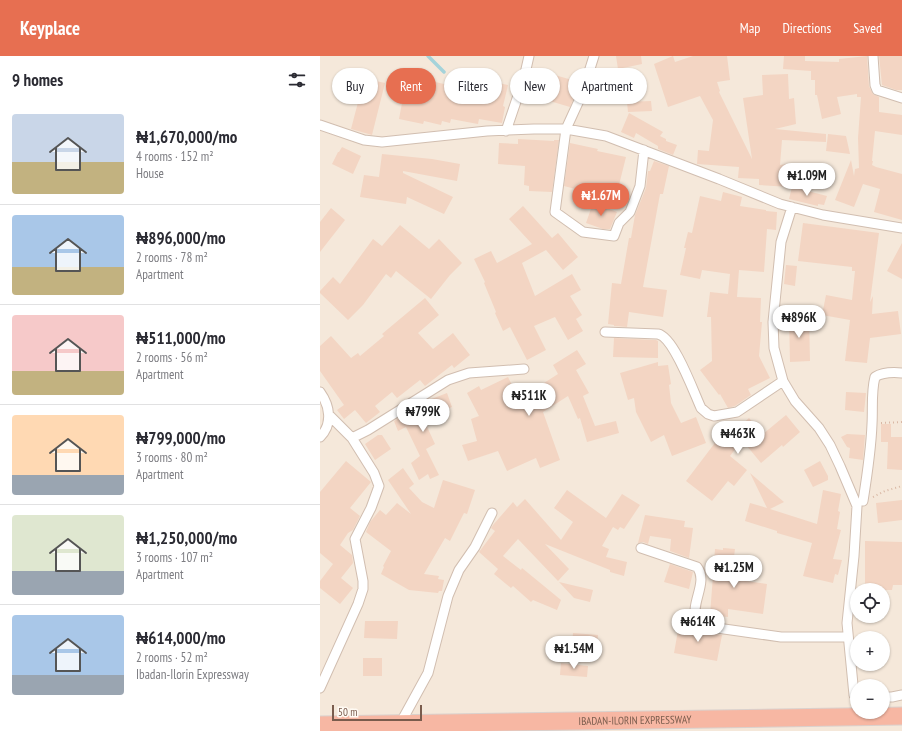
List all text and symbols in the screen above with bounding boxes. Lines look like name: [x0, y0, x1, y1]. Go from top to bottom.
text: Keyplace: [20, 16, 80, 40]
text: Map: [740, 19, 760, 37]
text: Directions: [782, 19, 831, 37]
text: Saved: [853, 19, 882, 37]
chip: Buy: [332, 68, 378, 104]
chip: Rent: [386, 68, 436, 104]
chip: Filters: [444, 68, 502, 104]
chip: New: [510, 68, 560, 104]
chip: Apartment: [568, 68, 647, 104]
text: 9 homes: [12, 69, 63, 91]
icon: filters: [286, 69, 308, 91]
text: ₦1,670,000/mo: [136, 126, 237, 148]
icon: home: [44, 130, 92, 178]
text: 4 rooms · 152 m²: [136, 148, 214, 165]
pin: ₦1.09M: [774, 163, 840, 197]
text: House: [136, 165, 164, 182]
text: ₦1.09M: [787, 167, 827, 184]
pin: ₦1.67M: [568, 183, 634, 217]
text: ₦1.67M: [581, 187, 621, 204]
text: ₦896,000/mo: [136, 227, 225, 249]
icon: home: [44, 231, 92, 279]
text: 2 rooms · 78 m²: [136, 249, 208, 266]
text: Apartment: [136, 266, 184, 283]
pin: ₦896K: [771, 305, 827, 339]
text: ₦896K: [782, 309, 816, 326]
text: ₦511,000/mo: [136, 327, 225, 349]
icon: home: [44, 331, 92, 379]
text: 2 rooms · 56 m²: [136, 349, 208, 366]
text: Apartment: [136, 366, 184, 383]
pin: ₦511K: [501, 383, 557, 417]
text: ₦511K: [512, 387, 546, 404]
pin: ₦799K: [395, 399, 451, 433]
text: ₦799K: [406, 403, 440, 420]
pin: ₦463K: [710, 421, 766, 455]
text: ₦463K: [721, 425, 755, 442]
text: ₦799,000/mo: [136, 427, 225, 449]
icon: home: [44, 431, 92, 479]
text: 3 rooms · 80 m²: [136, 449, 208, 466]
text: Apartment: [136, 466, 184, 483]
text: ₦1,250,000/mo: [136, 527, 237, 549]
icon: home: [44, 531, 92, 579]
text: 3 rooms · 107 m²: [136, 549, 213, 566]
pin: ₦1.25M: [701, 555, 767, 589]
text: ₦1.25M: [714, 559, 754, 576]
text: Apartment: [136, 566, 184, 583]
map controls: [850, 583, 890, 719]
button: locate: [850, 583, 890, 623]
pin: ₦614K: [670, 609, 726, 643]
text: ₦614K: [681, 613, 715, 630]
text: ₦614,000/mo: [136, 627, 225, 649]
icon: home: [44, 631, 92, 679]
button: +: [850, 631, 890, 671]
pin: ₦1.54M: [541, 636, 607, 670]
text: ₦1.54M: [554, 640, 594, 657]
text: 2 rooms · 52 m²: [136, 649, 208, 666]
text: Ibadan-Ilorin Expressway: [136, 666, 249, 683]
button: −: [850, 679, 890, 719]
scale bar: [332, 703, 422, 722]
text: 50 m: [338, 705, 357, 719]
street label: IBADAN-ILORIN EXPRESSWAY: [578, 712, 692, 728]

